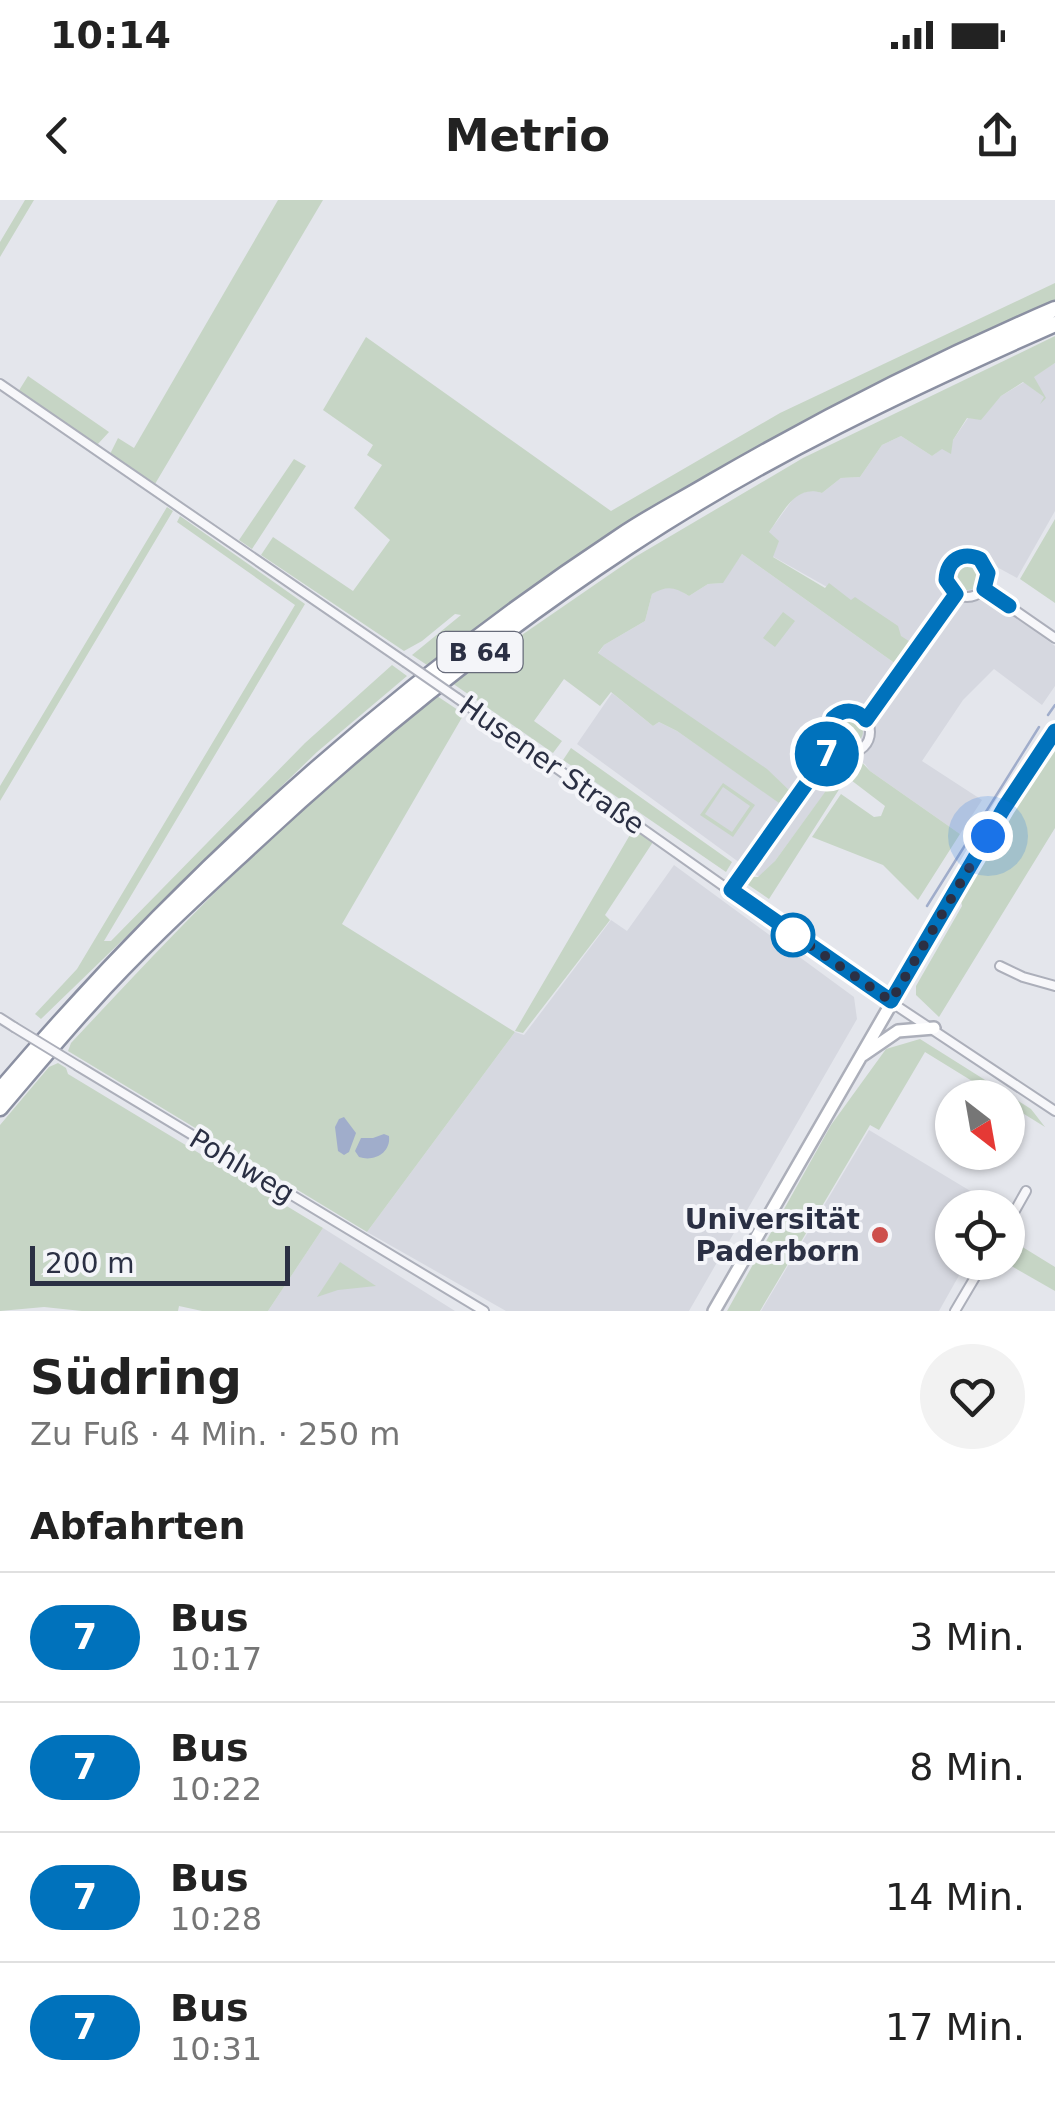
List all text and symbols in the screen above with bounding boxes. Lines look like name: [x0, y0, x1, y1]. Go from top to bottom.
text: 10:14: [50, 13, 171, 57]
icon: back: [30, 108, 85, 163]
icon: share: [970, 108, 1025, 163]
text: Metrio: [445, 109, 610, 162]
road number: B 64: [438, 632, 522, 672]
street label: Husener Straße: [453, 689, 651, 841]
line badge: 7: [794, 722, 860, 786]
text: 7: [815, 734, 839, 774]
your location: [963, 811, 1013, 861]
unlabelled marker: [772, 914, 814, 956]
north arrow: [935, 1080, 1025, 1170]
map controls: [935, 1080, 1025, 1280]
street label: Pohlweg: [184, 1122, 300, 1210]
button: locate: [935, 1190, 1025, 1280]
place label: Universität Paderborn: [685, 1203, 860, 1268]
marker: Universität Paderborn: [869, 1224, 891, 1246]
scale bar: [30, 1241, 290, 1286]
text: 200 m: [45, 1247, 135, 1280]
button: heart: [920, 1344, 1025, 1449]
text: Südring: [30, 1349, 242, 1405]
text: Zu Fuß · 4 Min. · 250 m: [30, 1415, 400, 1453]
text: Abfahrten: [30, 1504, 246, 1548]
text: Bus: [170, 1596, 249, 1640]
text: 3 Min.: [909, 1615, 1025, 1659]
text: 7: [73, 1617, 97, 1657]
text: 10:17: [170, 1640, 262, 1678]
text: Bus: [170, 1726, 249, 1770]
text: 8 Min.: [909, 1745, 1025, 1789]
text: 7: [73, 1747, 97, 1787]
text: 10:22: [170, 1770, 262, 1808]
text: Bus: [170, 1856, 249, 1900]
text: 14 Min.: [885, 1875, 1025, 1919]
text: 7: [73, 1877, 97, 1917]
text: 10:28: [170, 1900, 262, 1938]
text: Bus: [170, 1986, 249, 2030]
text: 17 Min.: [885, 2005, 1025, 2049]
text: 7: [73, 2007, 97, 2047]
text: 10:31: [170, 2030, 262, 2068]

